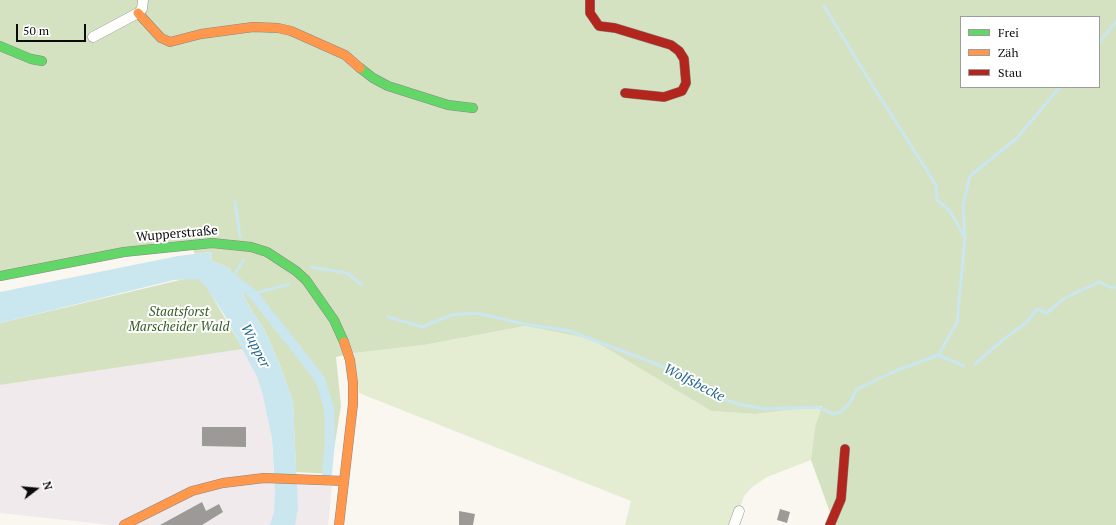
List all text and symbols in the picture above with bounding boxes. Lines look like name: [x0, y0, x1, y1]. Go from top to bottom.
scale bar: [18, 16, 88, 42]
legend: [960, 16, 1100, 88]
text: 50 m: [23, 23, 49, 38]
text: Frei: [998, 25, 1019, 40]
text: Zäh: [998, 45, 1018, 60]
text: Stau: [998, 65, 1022, 80]
street label: Wupperstraße: [136, 223, 218, 245]
park label: Staatsforst Marscheider Wald: [129, 304, 229, 335]
water label: Wupper: [237, 321, 273, 371]
water label: Wolfsbecke: [661, 361, 727, 405]
north arrow: [16, 469, 56, 509]
text: N: [40, 480, 55, 492]

